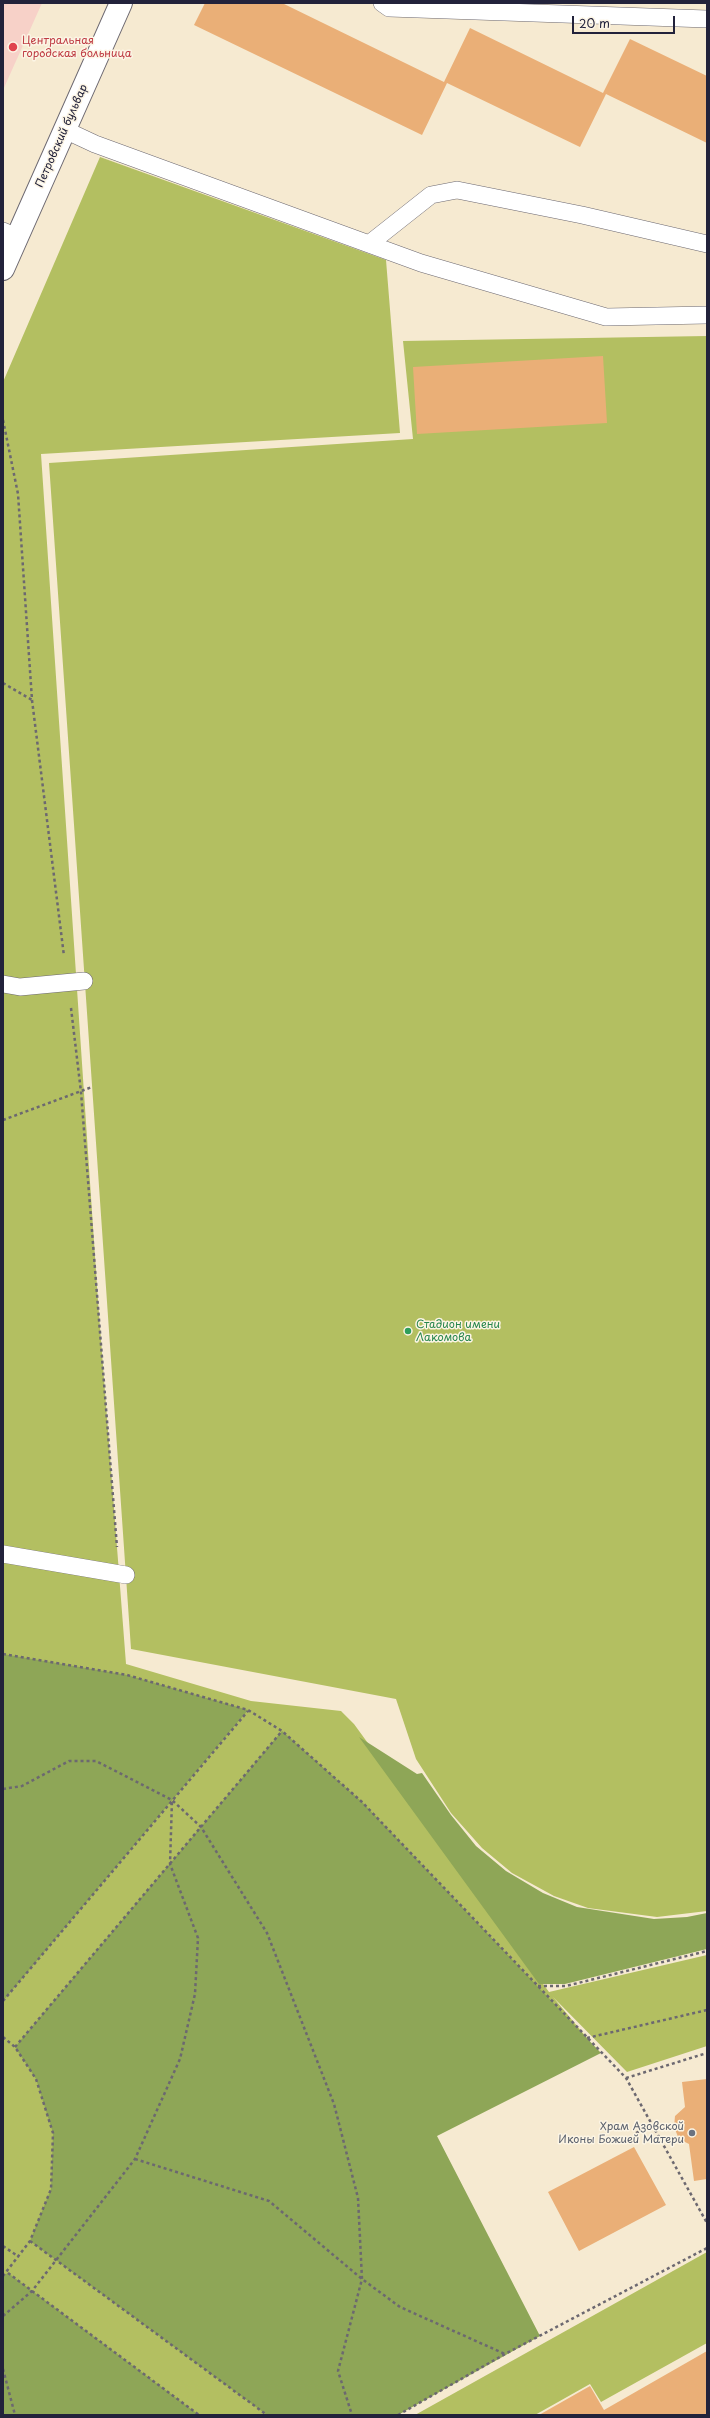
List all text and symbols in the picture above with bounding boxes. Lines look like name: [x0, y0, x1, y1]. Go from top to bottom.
scale bar: [574, 8, 677, 34]
text: 20 m: [579, 14, 610, 32]
place label: Центральная городская больница: [22, 34, 132, 60]
marker: Центральная городская больница: [7, 41, 19, 53]
street label: Петровский бульвар: [33, 82, 91, 190]
place label: Стадион имени Лакомова: [416, 1318, 500, 1344]
marker: Стадион имени Лакомова: [403, 1326, 413, 1336]
place label: Храм Азовской Иконы Божией Матери: [558, 2120, 684, 2146]
marker: Храм Азовской Иконы Божией Матери: [687, 2128, 697, 2138]

